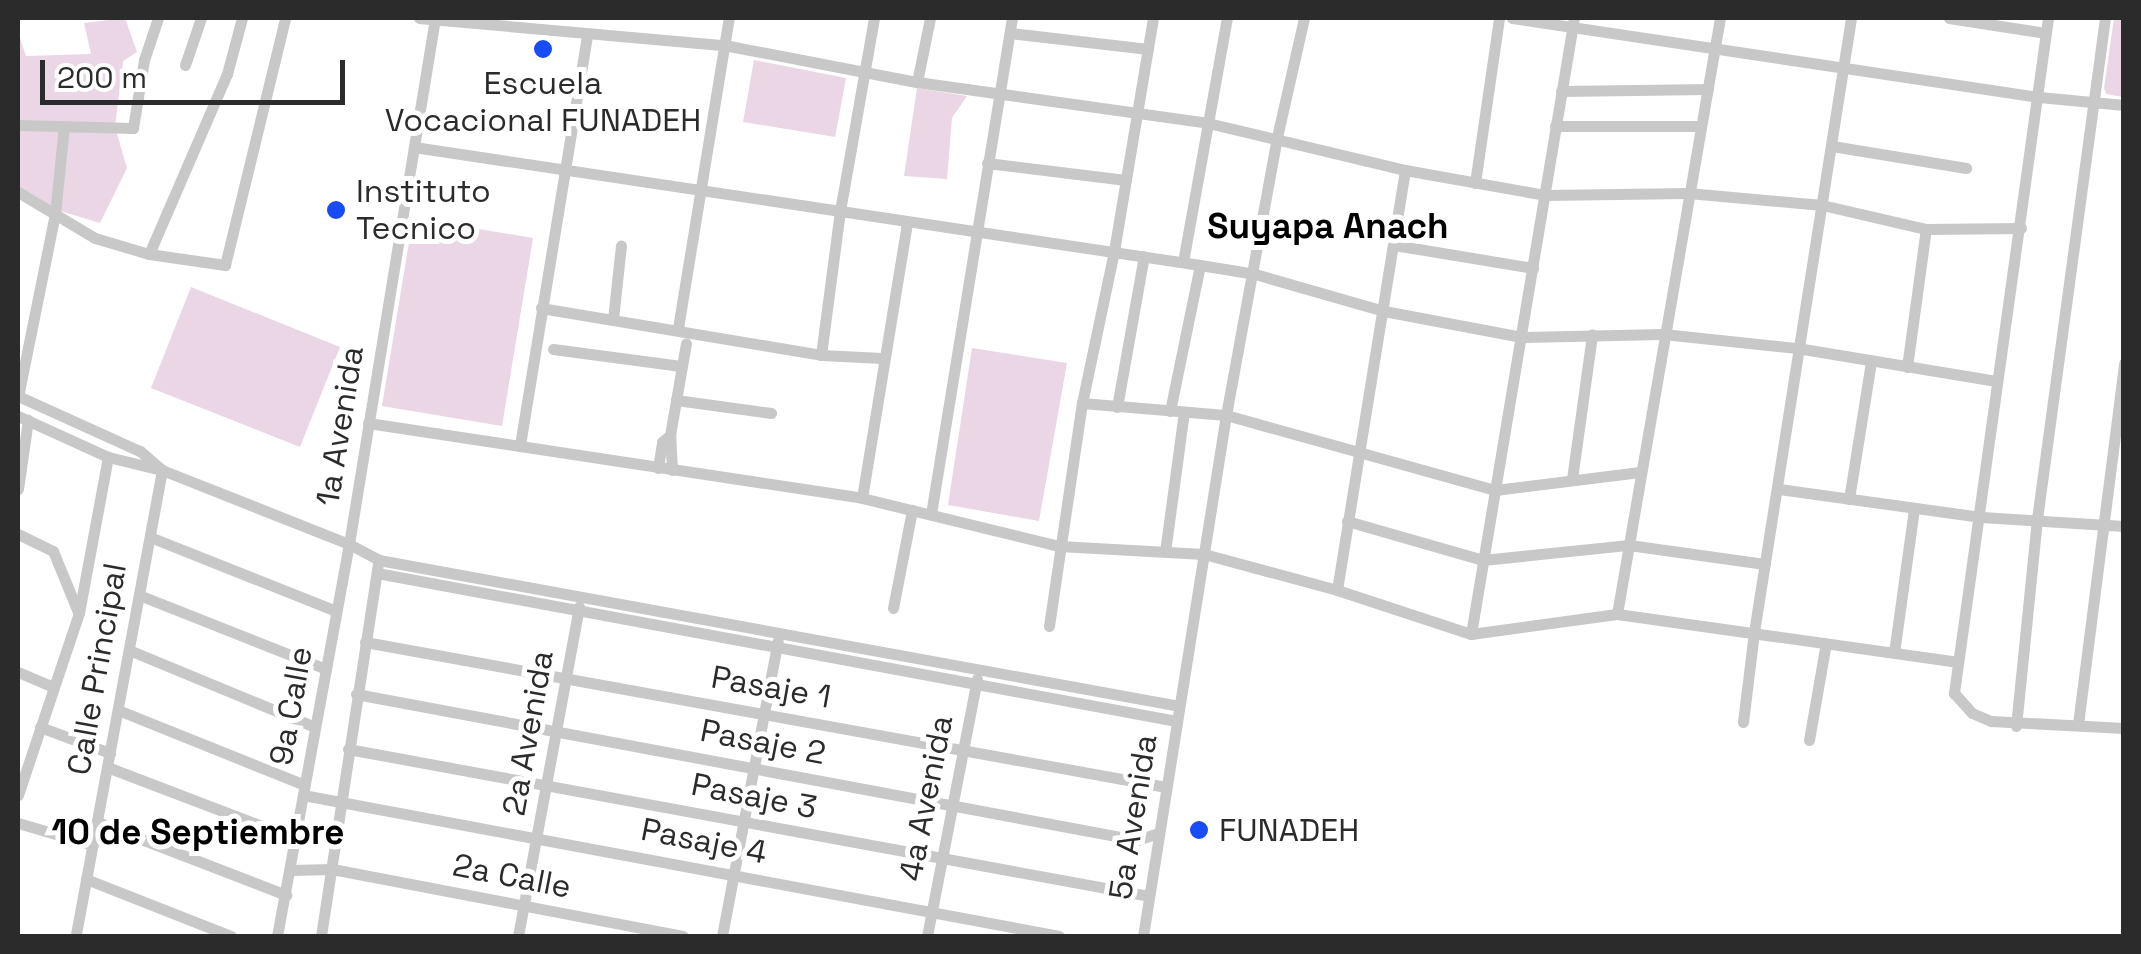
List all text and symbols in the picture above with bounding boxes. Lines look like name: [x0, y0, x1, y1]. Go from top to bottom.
marker: Escuela Vocacional FUNADEH: [532, 38, 554, 60]
scale bar: [45, 40, 350, 102]
text: 200 m: [57, 58, 147, 97]
place label: Escuela Vocacional FUNADEH: [385, 65, 701, 140]
place label: Instituto Tecnico: [356, 173, 491, 248]
marker: Instituto Tecnico: [325, 199, 347, 221]
district label: Suyapa Anach: [1207, 205, 1449, 247]
street label: 1a Avenida: [308, 343, 372, 509]
street label: Calle Principal: [59, 560, 135, 778]
street label: 9a Calle: [262, 644, 320, 768]
street label: 2a Avenida: [495, 647, 561, 819]
street label: Pasaje 1: [708, 658, 834, 716]
street label: Pasaje 2: [697, 711, 829, 773]
street label: 4a Avenida: [891, 712, 961, 884]
street label: 5a Avenida: [1101, 731, 1165, 903]
street label: Pasaje 3: [688, 765, 820, 827]
street label: Pasaje 4: [638, 810, 770, 872]
district label: 10 de Septiembre: [51, 811, 345, 853]
place label: FUNADEH: [1219, 811, 1359, 849]
marker: FUNADEH: [1188, 819, 1210, 841]
street label: 2a Calle: [450, 846, 574, 906]

